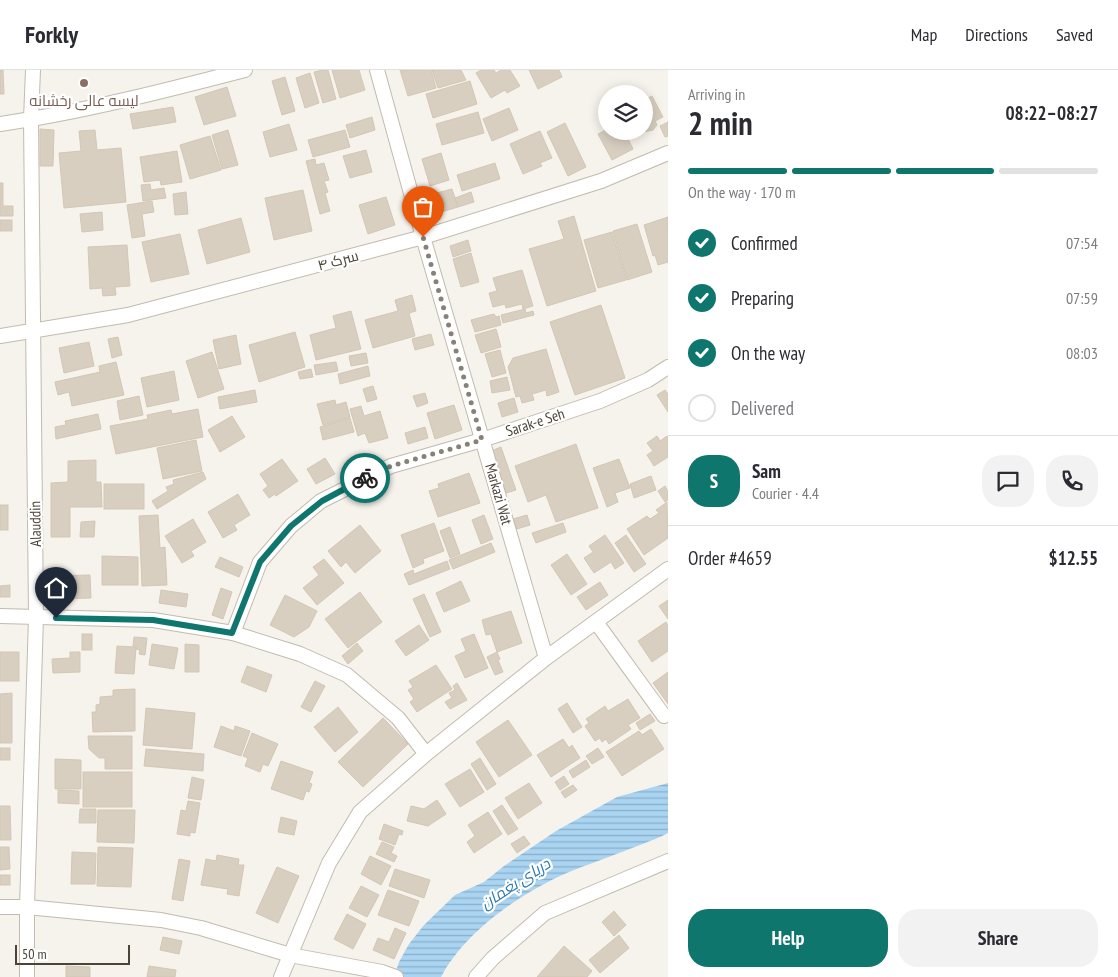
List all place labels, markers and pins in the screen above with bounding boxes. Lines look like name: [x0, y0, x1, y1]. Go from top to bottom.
marker: لیسه عالی رخشانه: [78, 77, 90, 89]
place label: لیسه عالی رخشانه: [29, 91, 139, 111]
pin: [402, 186, 444, 237]
pin: [35, 567, 77, 618]

